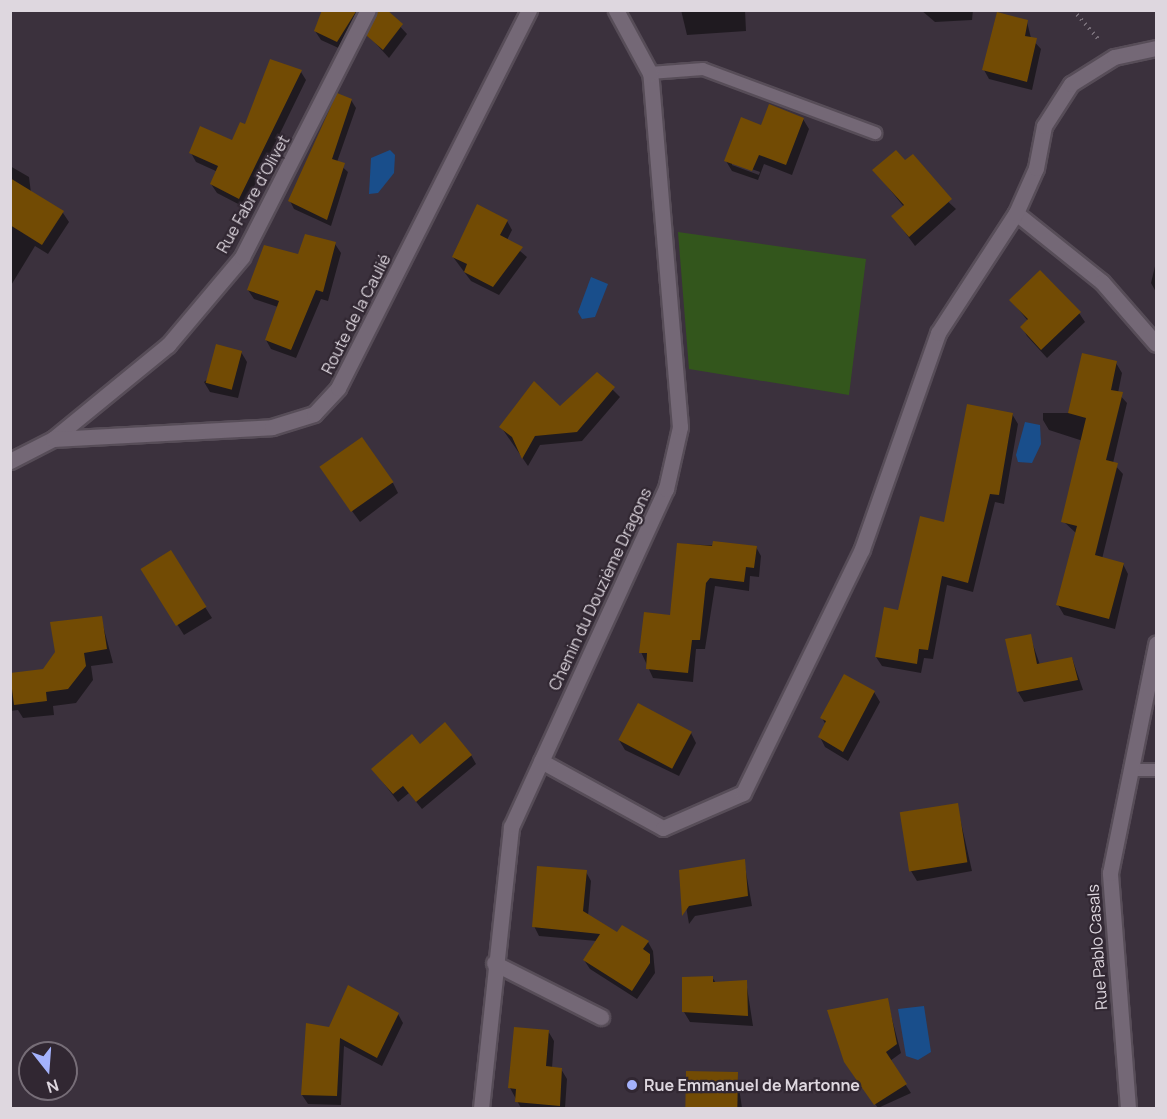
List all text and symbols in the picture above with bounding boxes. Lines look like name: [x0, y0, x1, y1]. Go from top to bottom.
street label: Rue Fabre d'Olivet: [213, 132, 293, 256]
street label: Route de la Caulié: [317, 251, 395, 377]
street label: Chemin du Douzième Dragons: [545, 485, 655, 693]
street label: Rue Pablo Casals: [1083, 884, 1111, 1010]
north arrow: [18, 1041, 78, 1101]
text: N: [44, 1074, 61, 1099]
place label: Rue Emmanuel de Martonne: [644, 1075, 860, 1095]
marker: Rue Emmanuel de Martonne: [625, 1078, 639, 1092]

